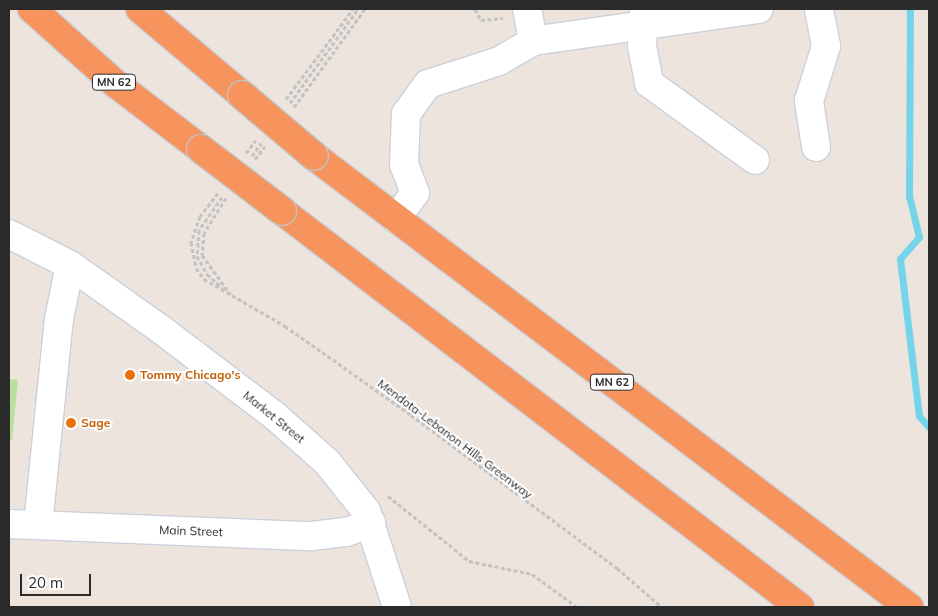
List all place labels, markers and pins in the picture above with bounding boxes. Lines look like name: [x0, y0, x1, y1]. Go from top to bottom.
place label: Tommy Chicago's: [140, 368, 240, 382]
marker: Tommy Chicago's: [124, 369, 136, 381]
place label: Sage: [81, 416, 110, 430]
marker: Sage: [65, 417, 77, 429]

